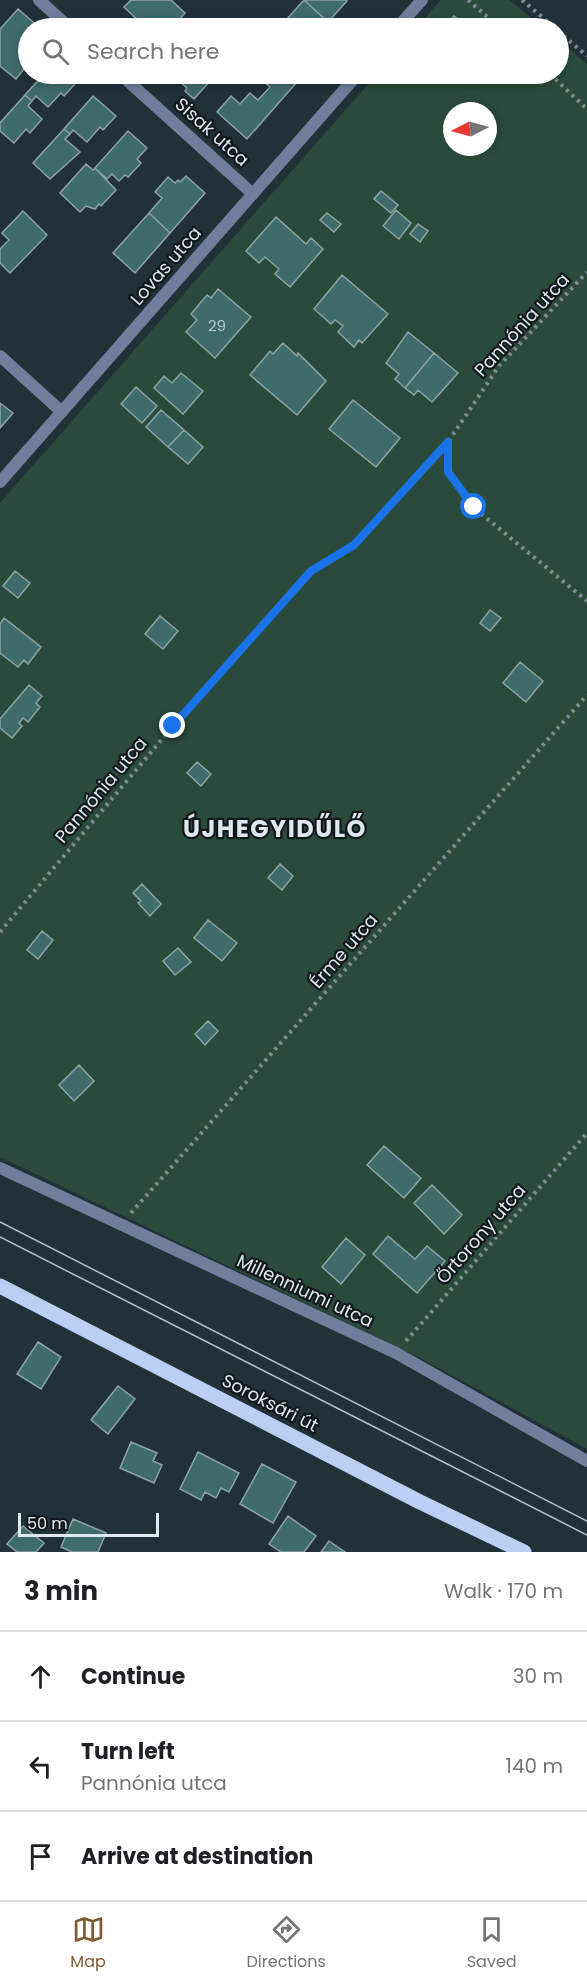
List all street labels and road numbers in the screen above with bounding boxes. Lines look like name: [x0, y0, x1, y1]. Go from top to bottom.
street label: Sisak utca: [170, 92, 255, 172]
street label: Lovas utca: [124, 221, 207, 310]
street label: Pannónia utca: [468, 268, 575, 382]
street label: Pannónia utca: [49, 731, 152, 848]
street label: Érme utca: [304, 908, 383, 993]
street label: Őrtorony utca: [430, 1178, 531, 1289]
street label: Millenniumi utca: [233, 1248, 378, 1333]
street label: Soroksári út: [218, 1368, 323, 1438]

